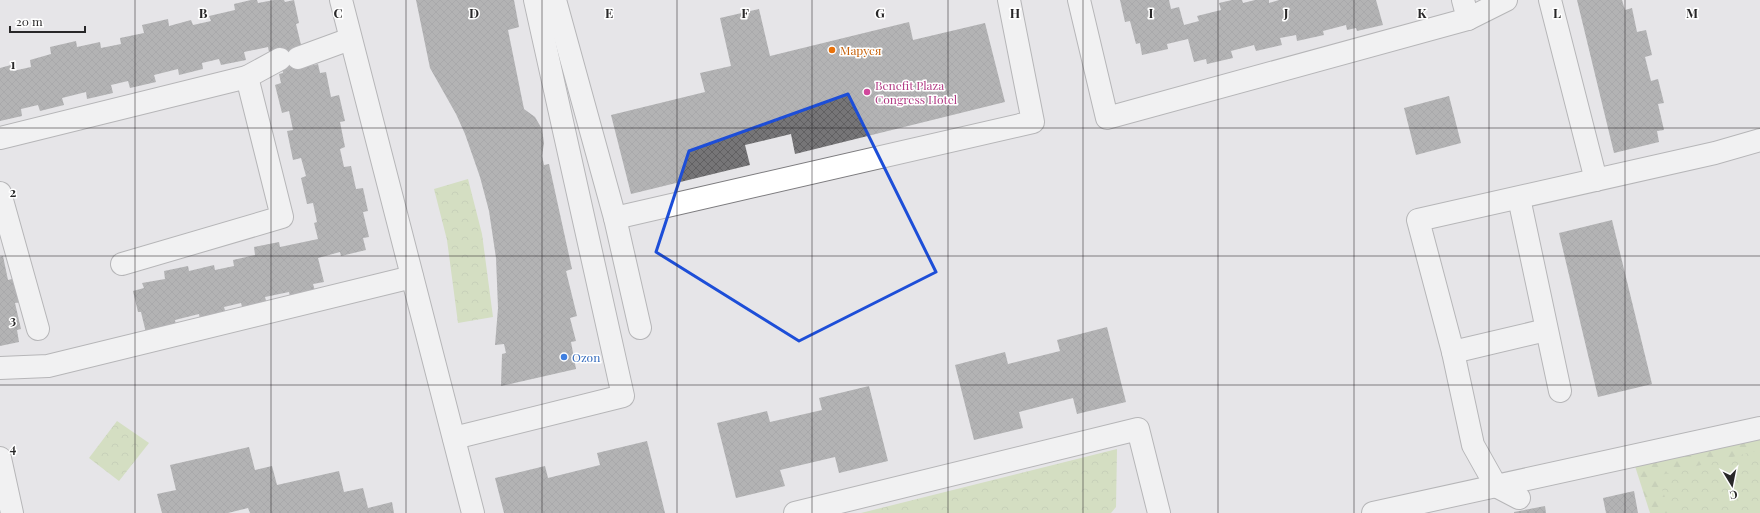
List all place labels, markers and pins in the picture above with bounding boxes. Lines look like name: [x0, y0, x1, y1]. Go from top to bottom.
place label: Маруся: [840, 42, 882, 58]
marker: Маруся: [827, 45, 837, 55]
place label: Benefit Plaza Congress Hotel: [875, 77, 958, 107]
marker: Benefit Plaza Congress Hotel: [862, 87, 872, 97]
place label: Ozon: [572, 349, 600, 365]
marker: Ozon: [559, 352, 569, 362]

